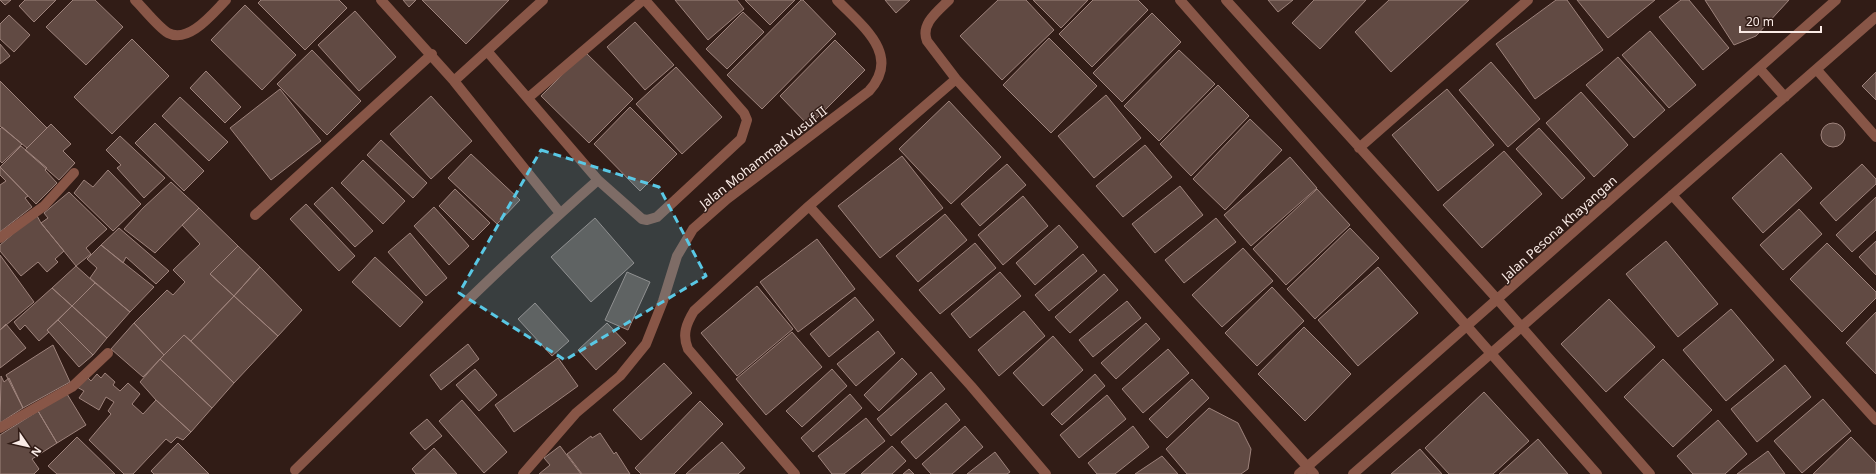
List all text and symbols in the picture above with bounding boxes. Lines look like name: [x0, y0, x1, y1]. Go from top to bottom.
scale bar: [1740, 8, 1821, 34]
text: 20 m: [1746, 13, 1774, 30]
street label: Jalan Mohammad Yusuf II: [694, 102, 830, 214]
street label: Jalan Pesona Khayangan: [1496, 171, 1621, 286]
north arrow: [8, 426, 48, 466]
text: N: [28, 444, 45, 460]

